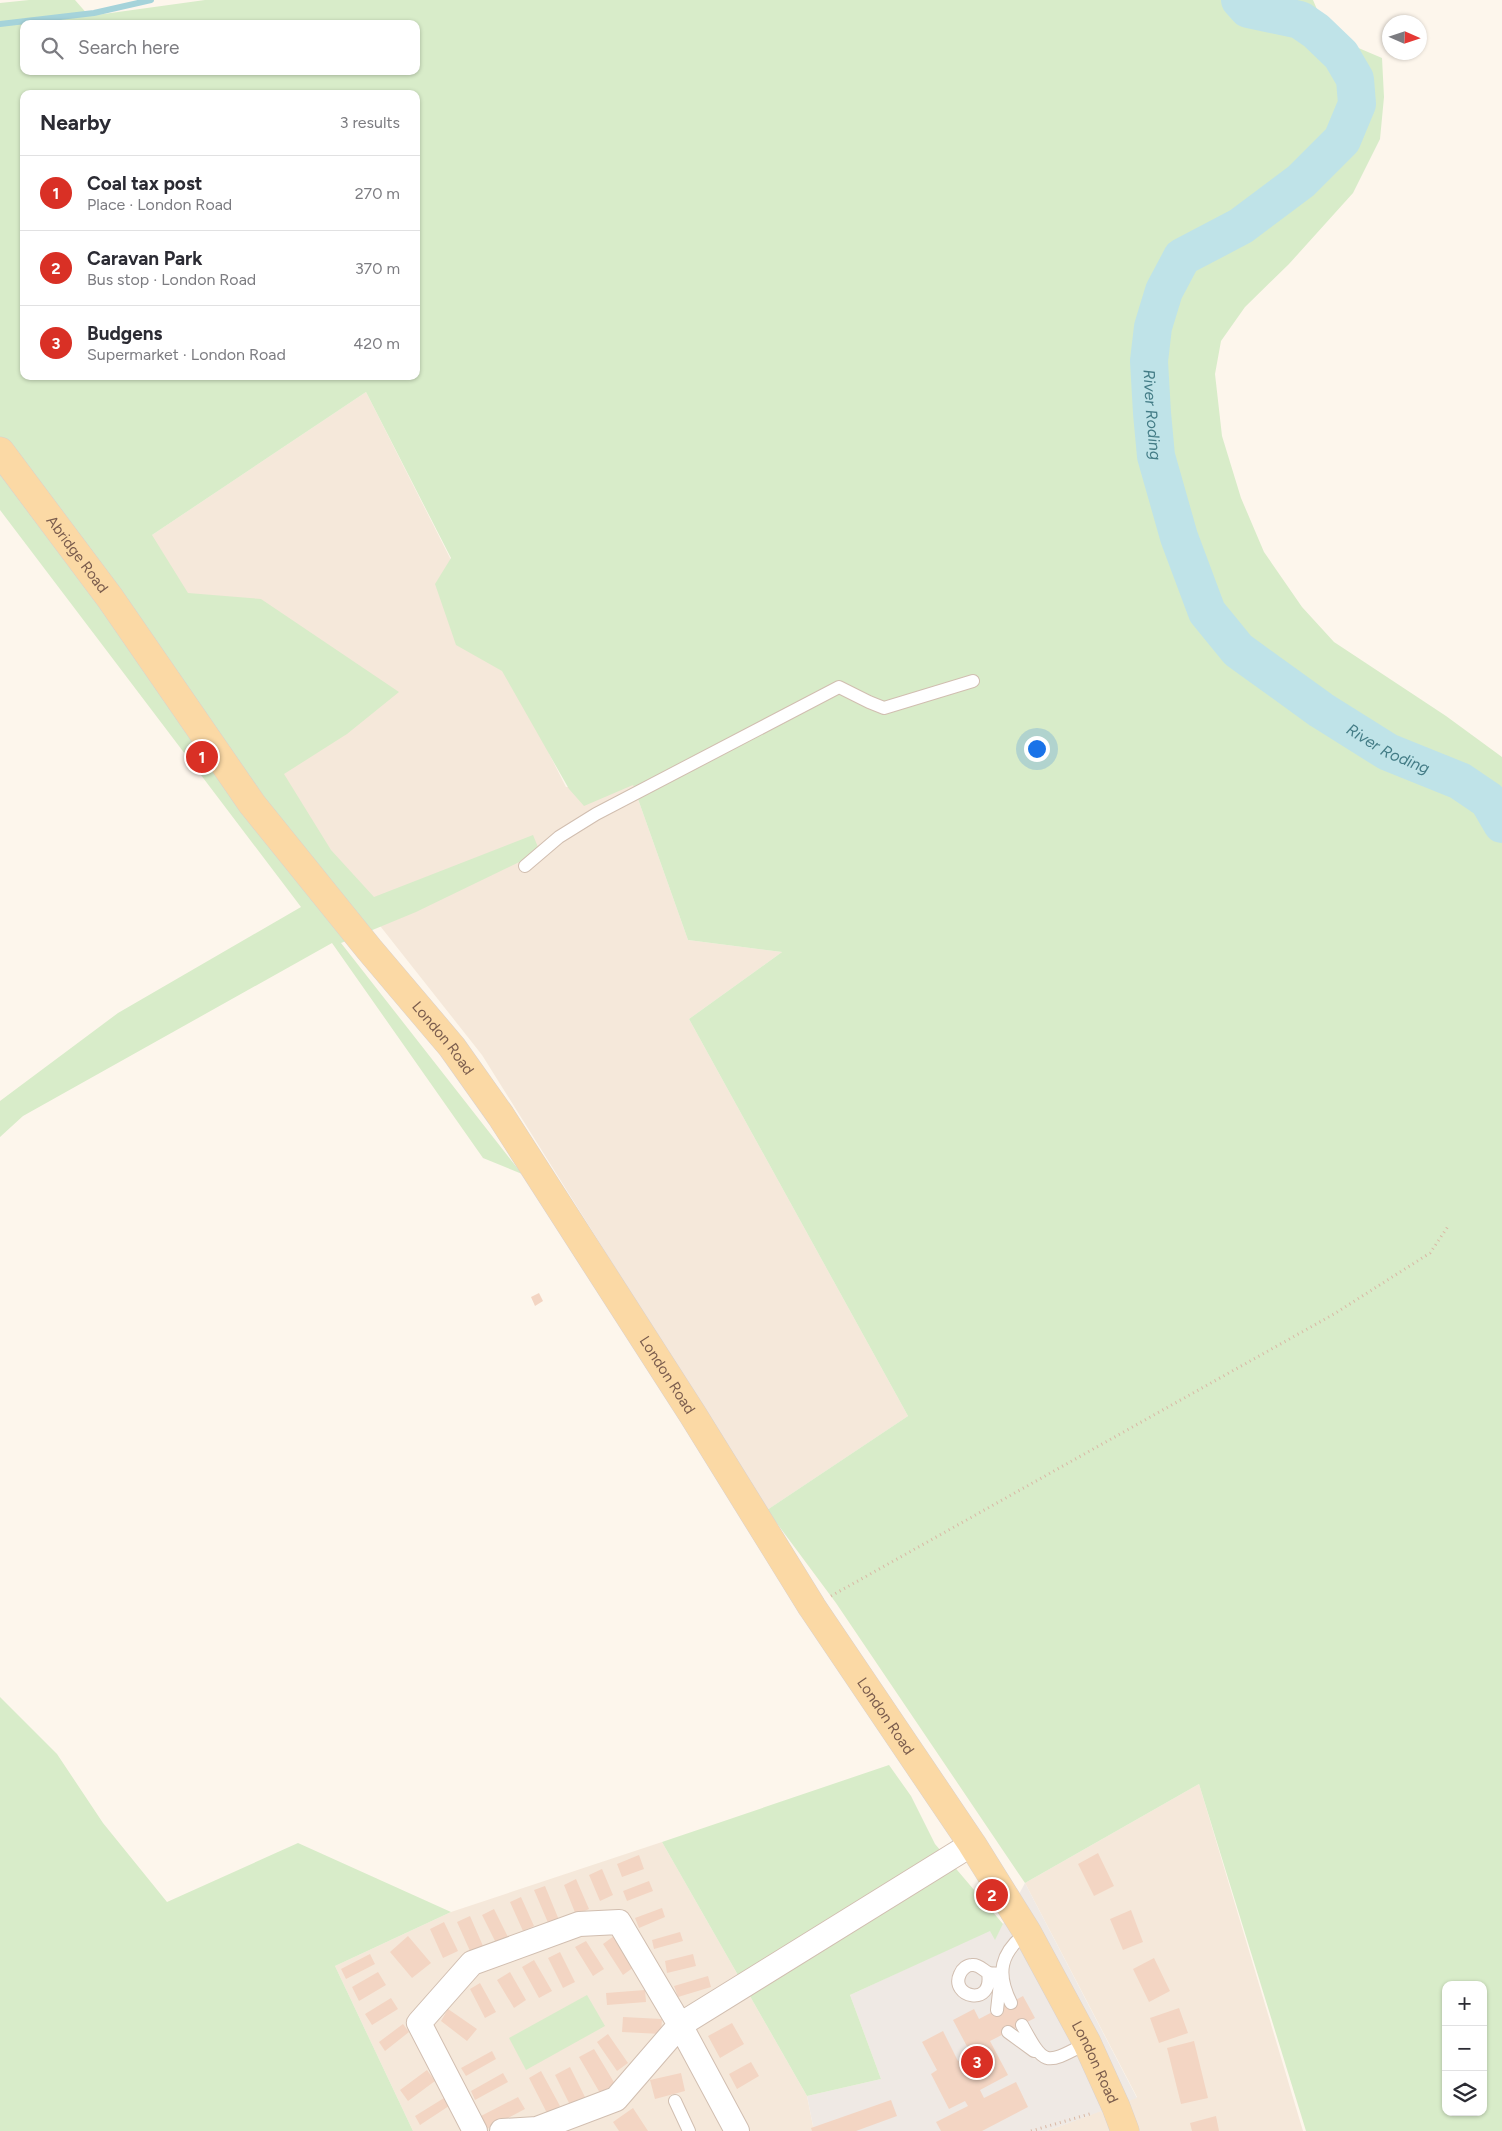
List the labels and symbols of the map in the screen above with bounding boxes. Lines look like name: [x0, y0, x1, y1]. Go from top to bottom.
north arrow: [1382, 15, 1427, 60]
water label: River Roding: [1140, 369, 1165, 461]
street label: Abridge Road: [43, 512, 112, 596]
water label: River Roding: [1343, 720, 1432, 778]
your location: [1024, 736, 1050, 762]
pin: 1: [186, 738, 218, 776]
street label: London Road: [408, 998, 478, 1078]
street label: London Road: [636, 1333, 699, 1417]
street label: London Road: [853, 1674, 918, 1758]
pin: 2: [976, 1876, 1008, 1914]
street label: London Road: [1068, 2018, 1122, 2106]
pin: 3: [961, 2043, 993, 2081]

